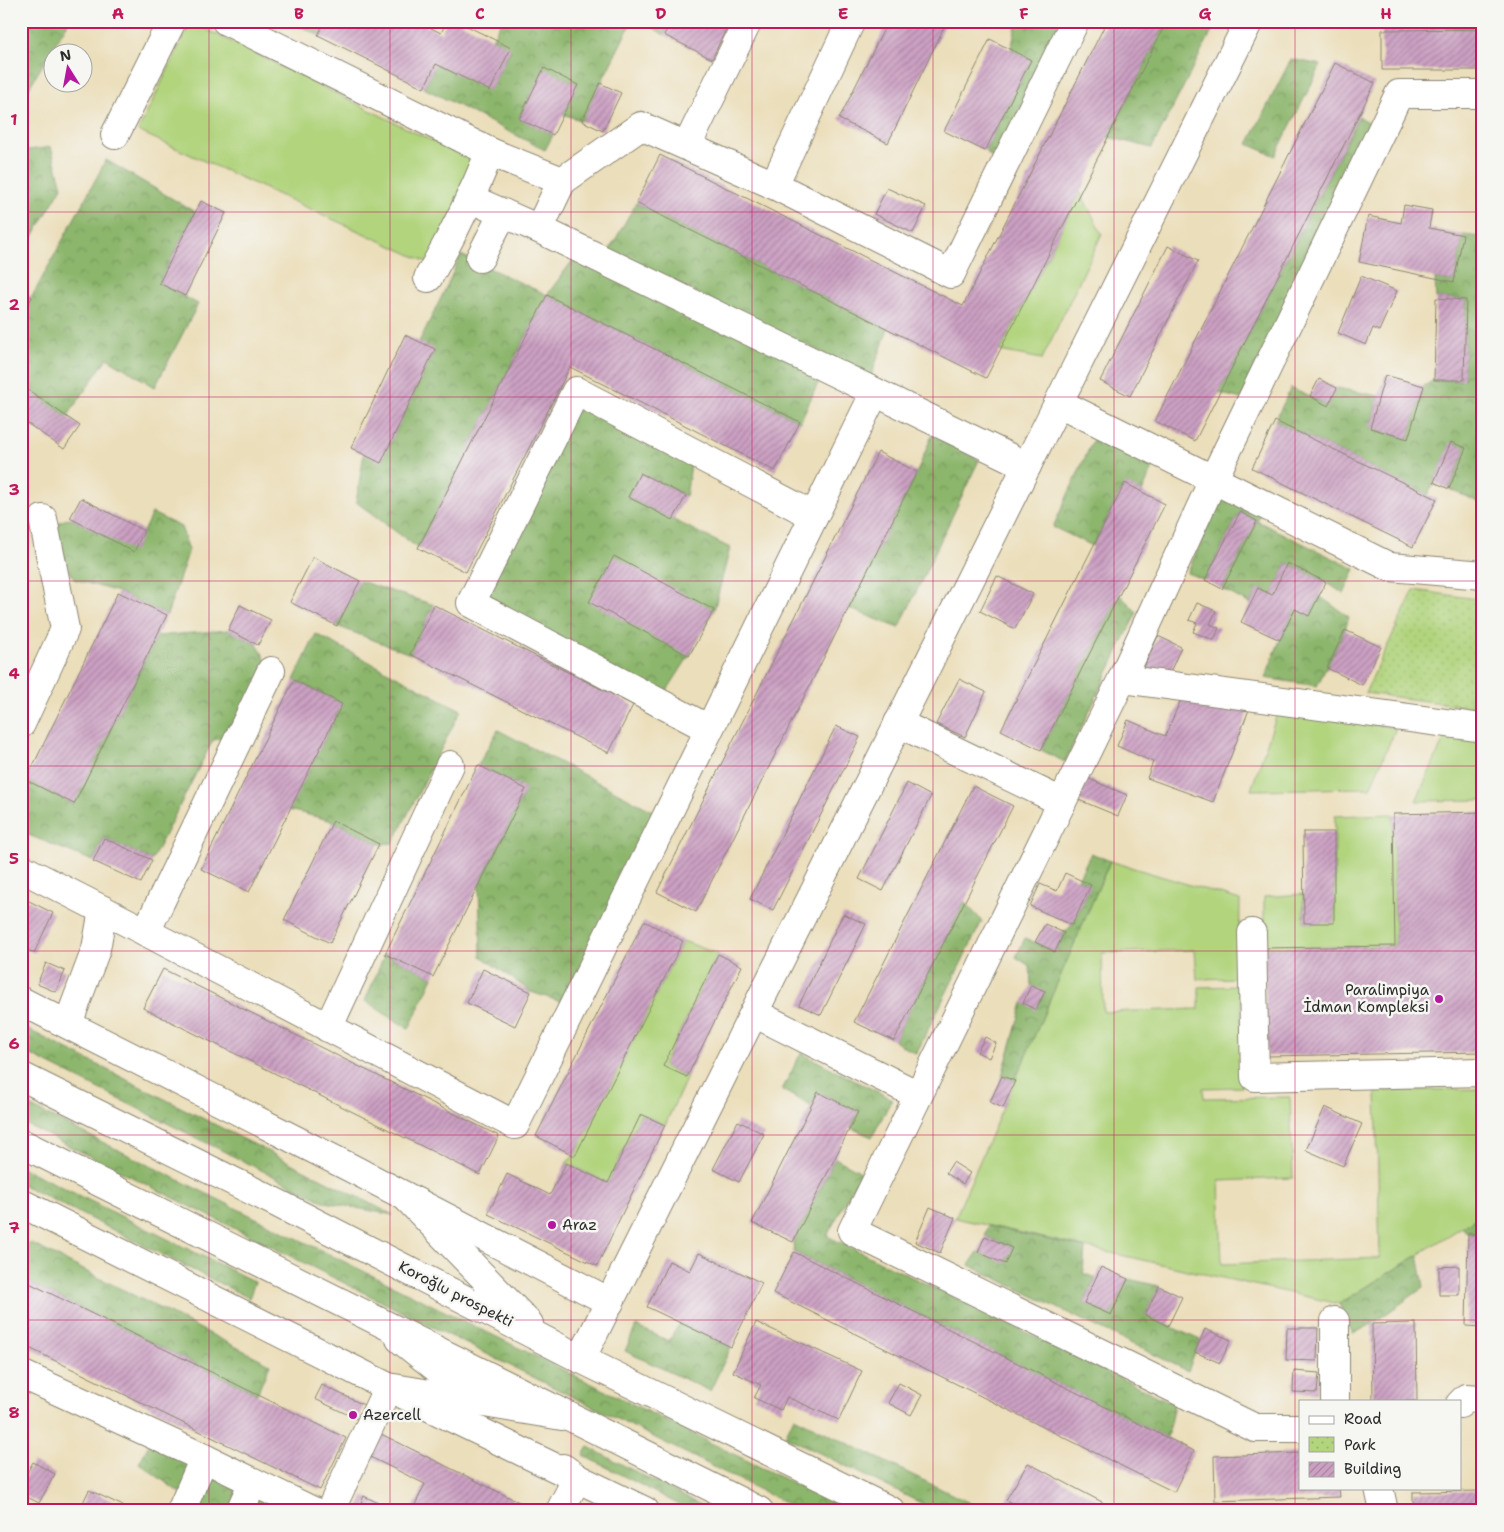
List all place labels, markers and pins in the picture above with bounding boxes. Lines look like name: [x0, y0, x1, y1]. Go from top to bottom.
place label: Paralimpiya İdman Kompleksi: [1304, 980, 1430, 1017]
marker: Paralimpiya İdman Kompleksi: [1433, 993, 1445, 1005]
place label: Araz: [562, 1215, 597, 1235]
marker: Araz: [546, 1219, 558, 1231]
place label: Azercell: [363, 1405, 422, 1425]
marker: Azercell: [347, 1409, 359, 1421]

